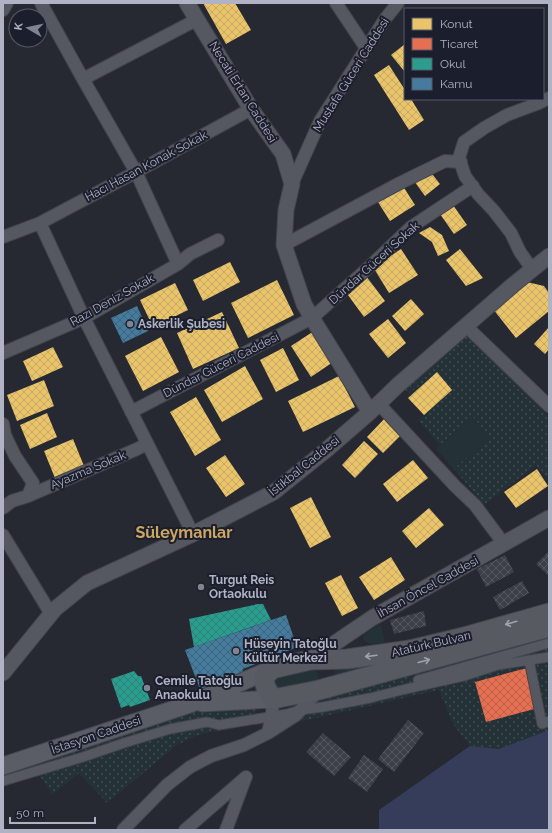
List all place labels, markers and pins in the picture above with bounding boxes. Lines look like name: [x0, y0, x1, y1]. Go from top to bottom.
place label: Askerlik Şubesi: [138, 317, 225, 331]
marker: Askerlik Şubesi: [125, 319, 135, 329]
place label: Turgut Reis Ortaokulu: [209, 573, 274, 601]
marker: Turgut Reis Ortaokulu: [196, 582, 206, 592]
place label: Hüseyin Tatoğlu Kültür Merkezi: [244, 637, 337, 665]
marker: Hüseyin Tatoğlu Kültür Merkezi: [231, 646, 241, 656]
place label: Cemile Tatoğlu Anaokulu: [155, 674, 242, 702]
marker: Cemile Tatoğlu Anaokulu: [142, 683, 152, 693]

